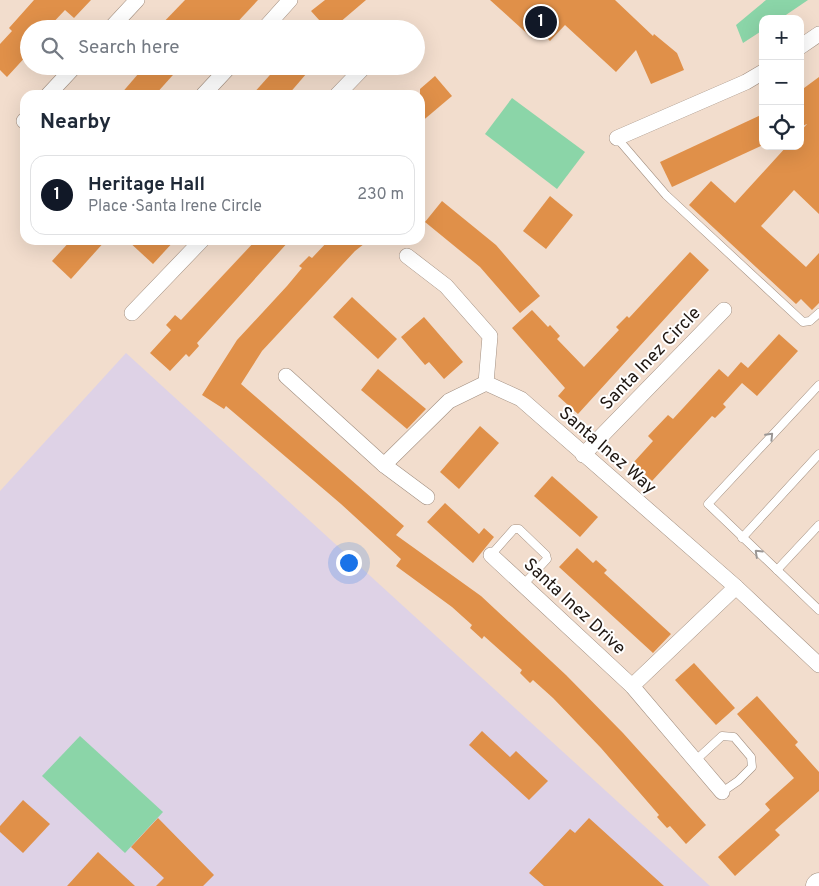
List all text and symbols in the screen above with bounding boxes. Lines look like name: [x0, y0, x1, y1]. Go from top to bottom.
pin: 1: [525, 3, 557, 41]
map controls: [759, 15, 804, 150]
button: +: [759, 15, 804, 60]
search box: [20, 20, 425, 75]
icon: search: [38, 34, 66, 62]
text: Search here: [78, 36, 180, 60]
button: −: [759, 60, 804, 105]
button: locate: [759, 105, 804, 150]
text: Nearby: [40, 109, 111, 136]
text: Heritage Hall: [88, 173, 205, 197]
text: 1: [54, 185, 60, 205]
text: 230 m: [357, 185, 404, 205]
text: Place · Santa Irene Circle: [88, 197, 262, 217]
street label: Santa Inez Circle: [596, 302, 706, 416]
street label: Santa Inez Way: [553, 402, 661, 500]
one-way arrow: [764, 433, 773, 442]
your location: [336, 550, 362, 576]
one-way arrow: [754, 550, 763, 559]
street label: Santa Inez Drive: [518, 554, 630, 660]

